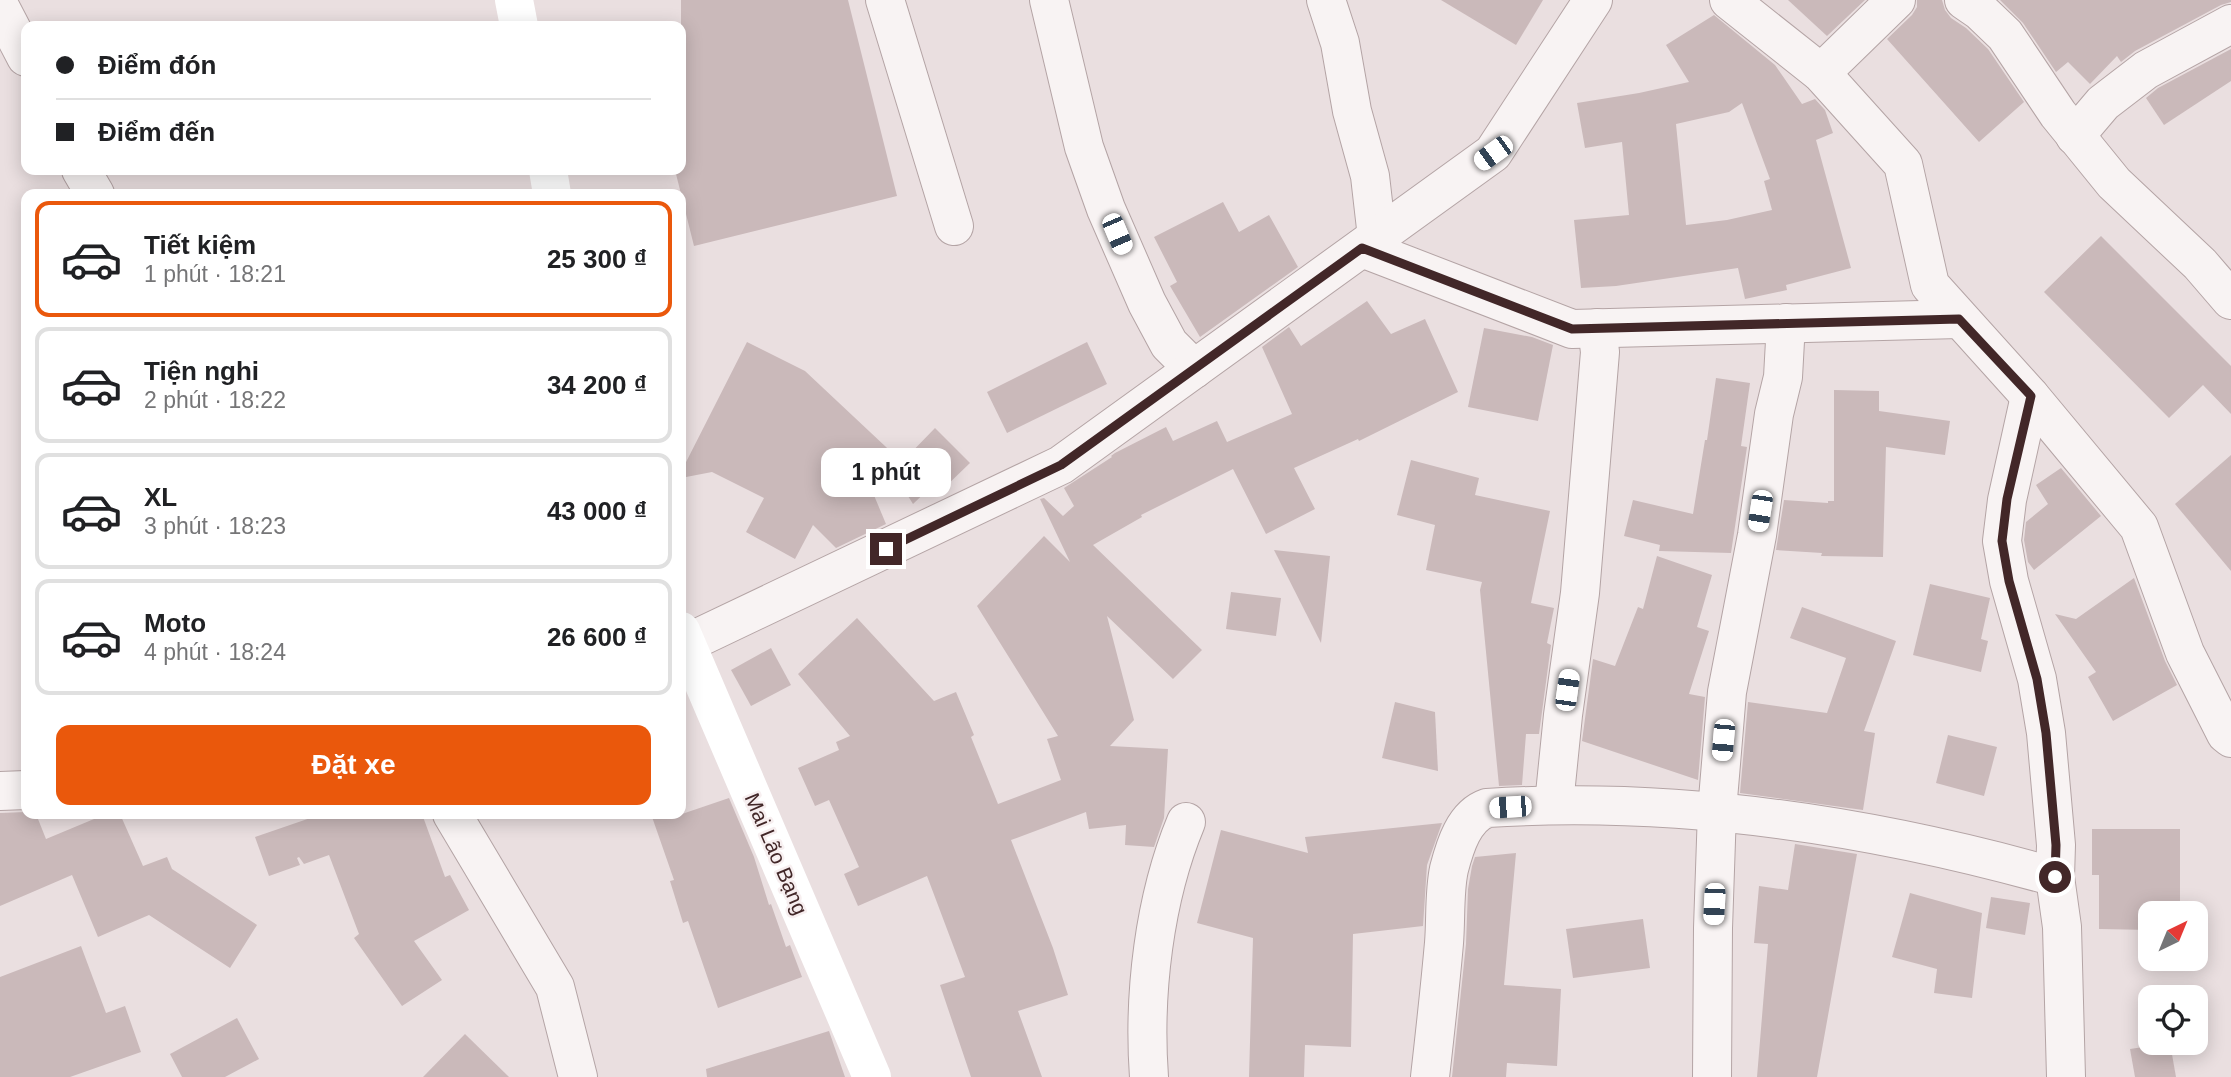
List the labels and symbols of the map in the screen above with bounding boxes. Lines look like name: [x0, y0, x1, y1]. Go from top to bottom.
car: [1470, 132, 1517, 174]
car: [1100, 211, 1135, 257]
callout: 1 phút: [821, 448, 951, 496]
car: [1747, 489, 1774, 533]
route end: [870, 533, 902, 565]
car: [1554, 668, 1581, 712]
car: [1711, 718, 1736, 762]
street label: Mai Lão Bạng: [741, 790, 812, 918]
car: [1489, 795, 1532, 819]
route start: [2039, 861, 2071, 893]
car: [1703, 882, 1726, 926]
north arrow: [2138, 901, 2208, 971]

